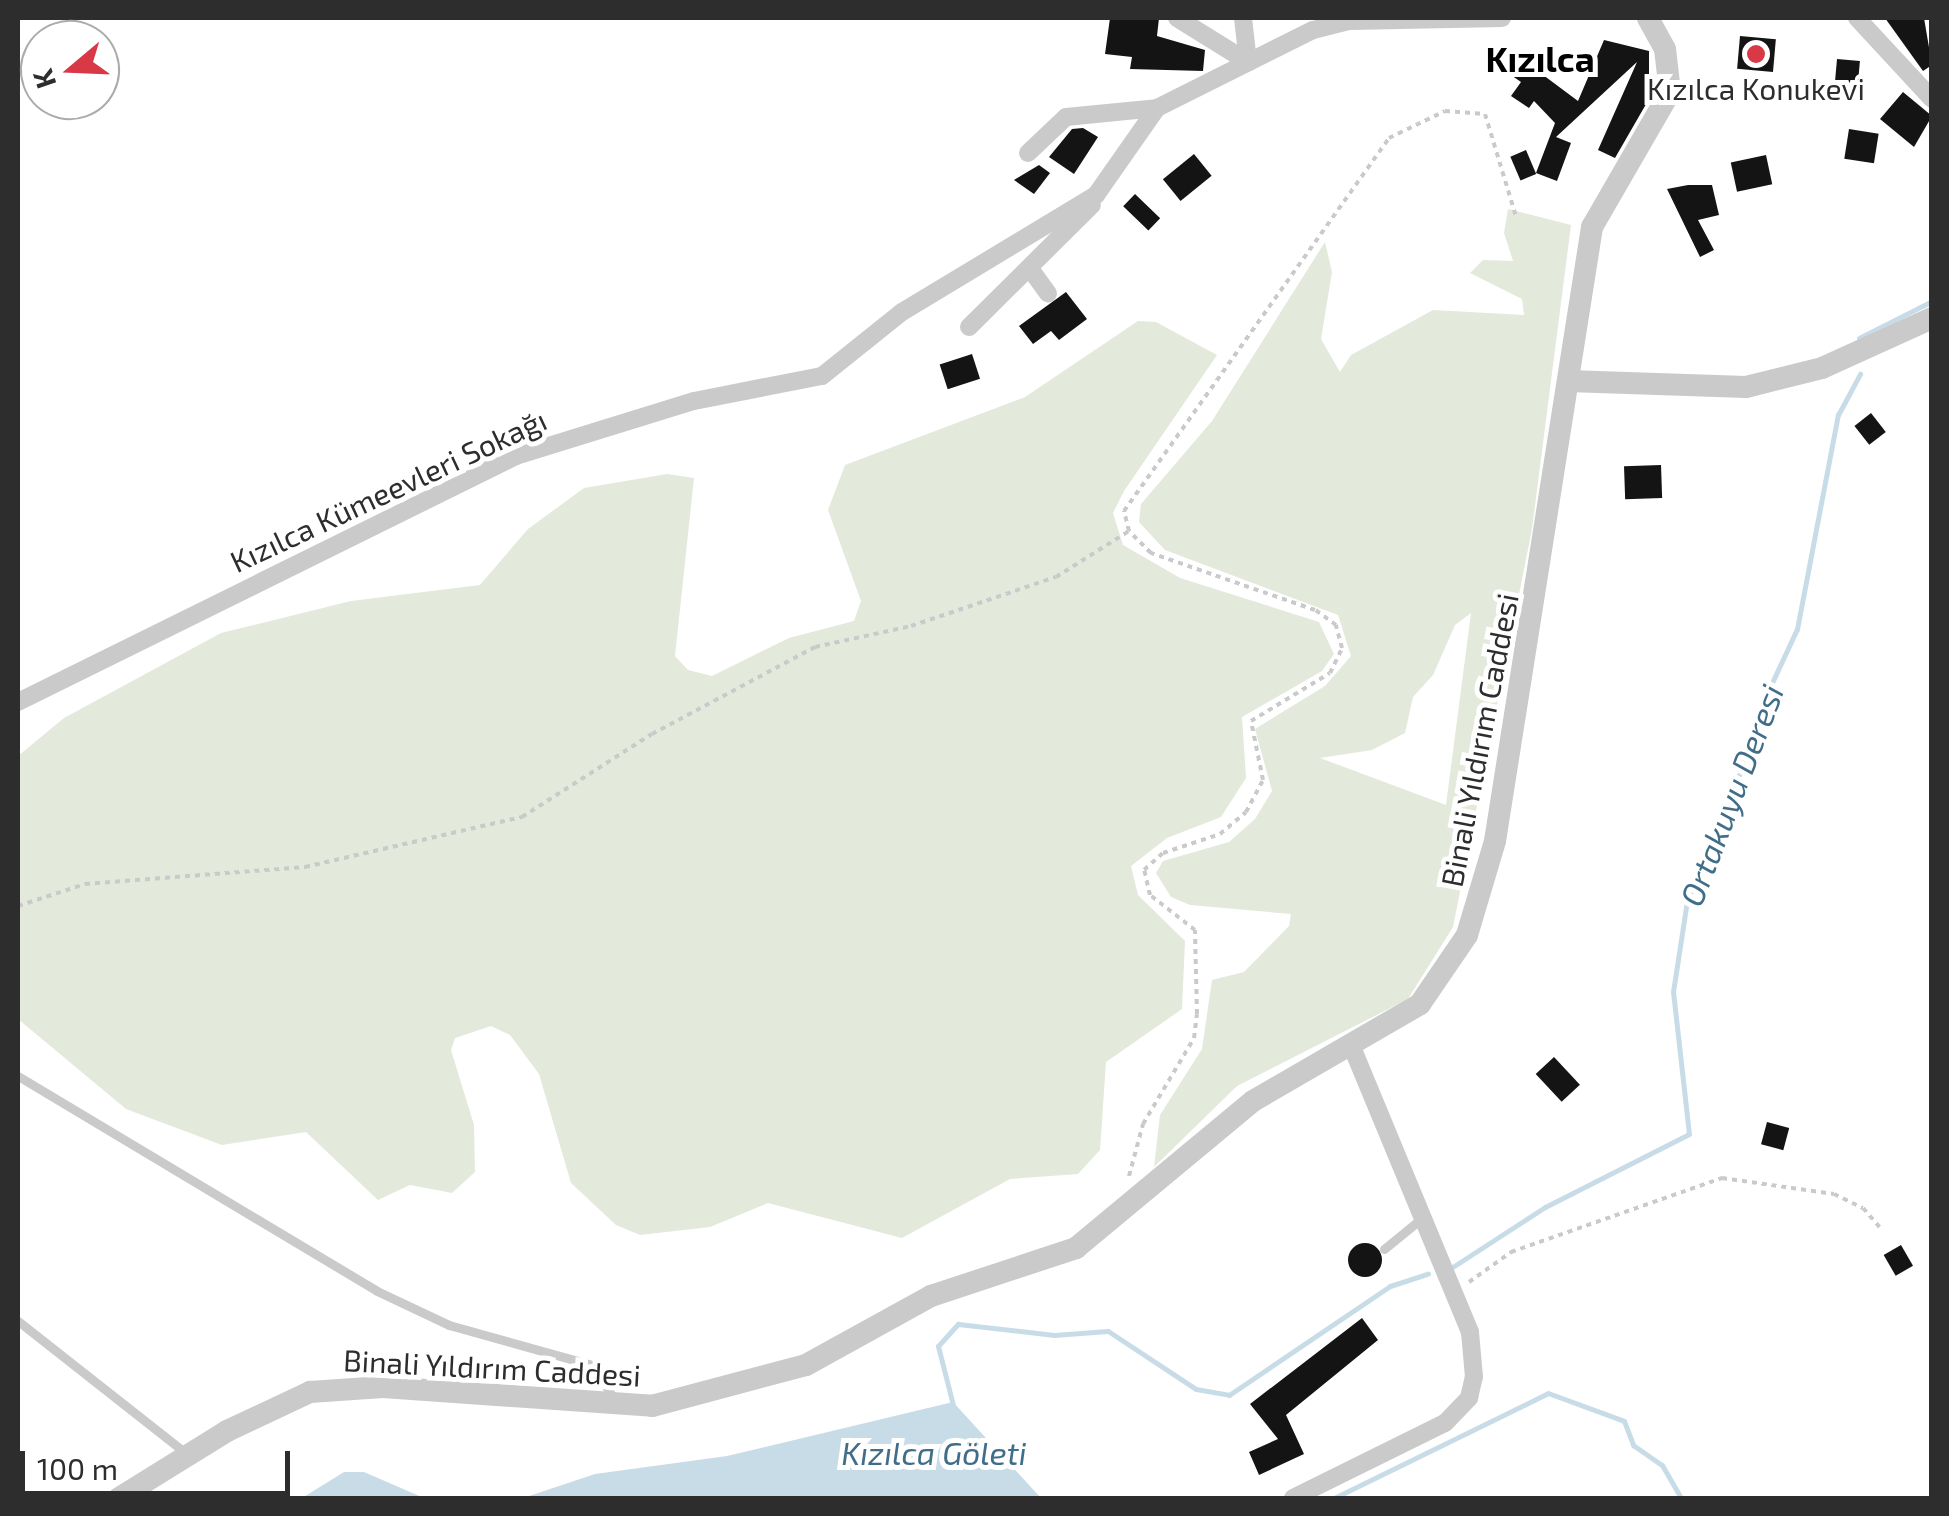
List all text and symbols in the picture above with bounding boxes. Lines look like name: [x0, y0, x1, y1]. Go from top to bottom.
north arrow: [20, 20, 120, 120]
district label: Kızılca: [1485, 37, 1595, 79]
marker: Kızılca Konukevi: [1745, 43, 1767, 65]
text: K: [25, 65, 62, 93]
place label: Kızılca Konukevi: [1647, 70, 1865, 106]
street label: Kızılca Kümeevleri Sokağı: [224, 401, 552, 579]
street label: Binali Yıldırım Caddesi: [1433, 590, 1525, 890]
water label: Ortakuyu Deresi: [1671, 679, 1791, 911]
street label: Binali Yıldırım Caddesi: [342, 1341, 642, 1393]
scale bar: [25, 1431, 295, 1493]
water label: Kızılca Göleti: [841, 1433, 1027, 1471]
text: 100 m: [37, 1450, 118, 1486]

